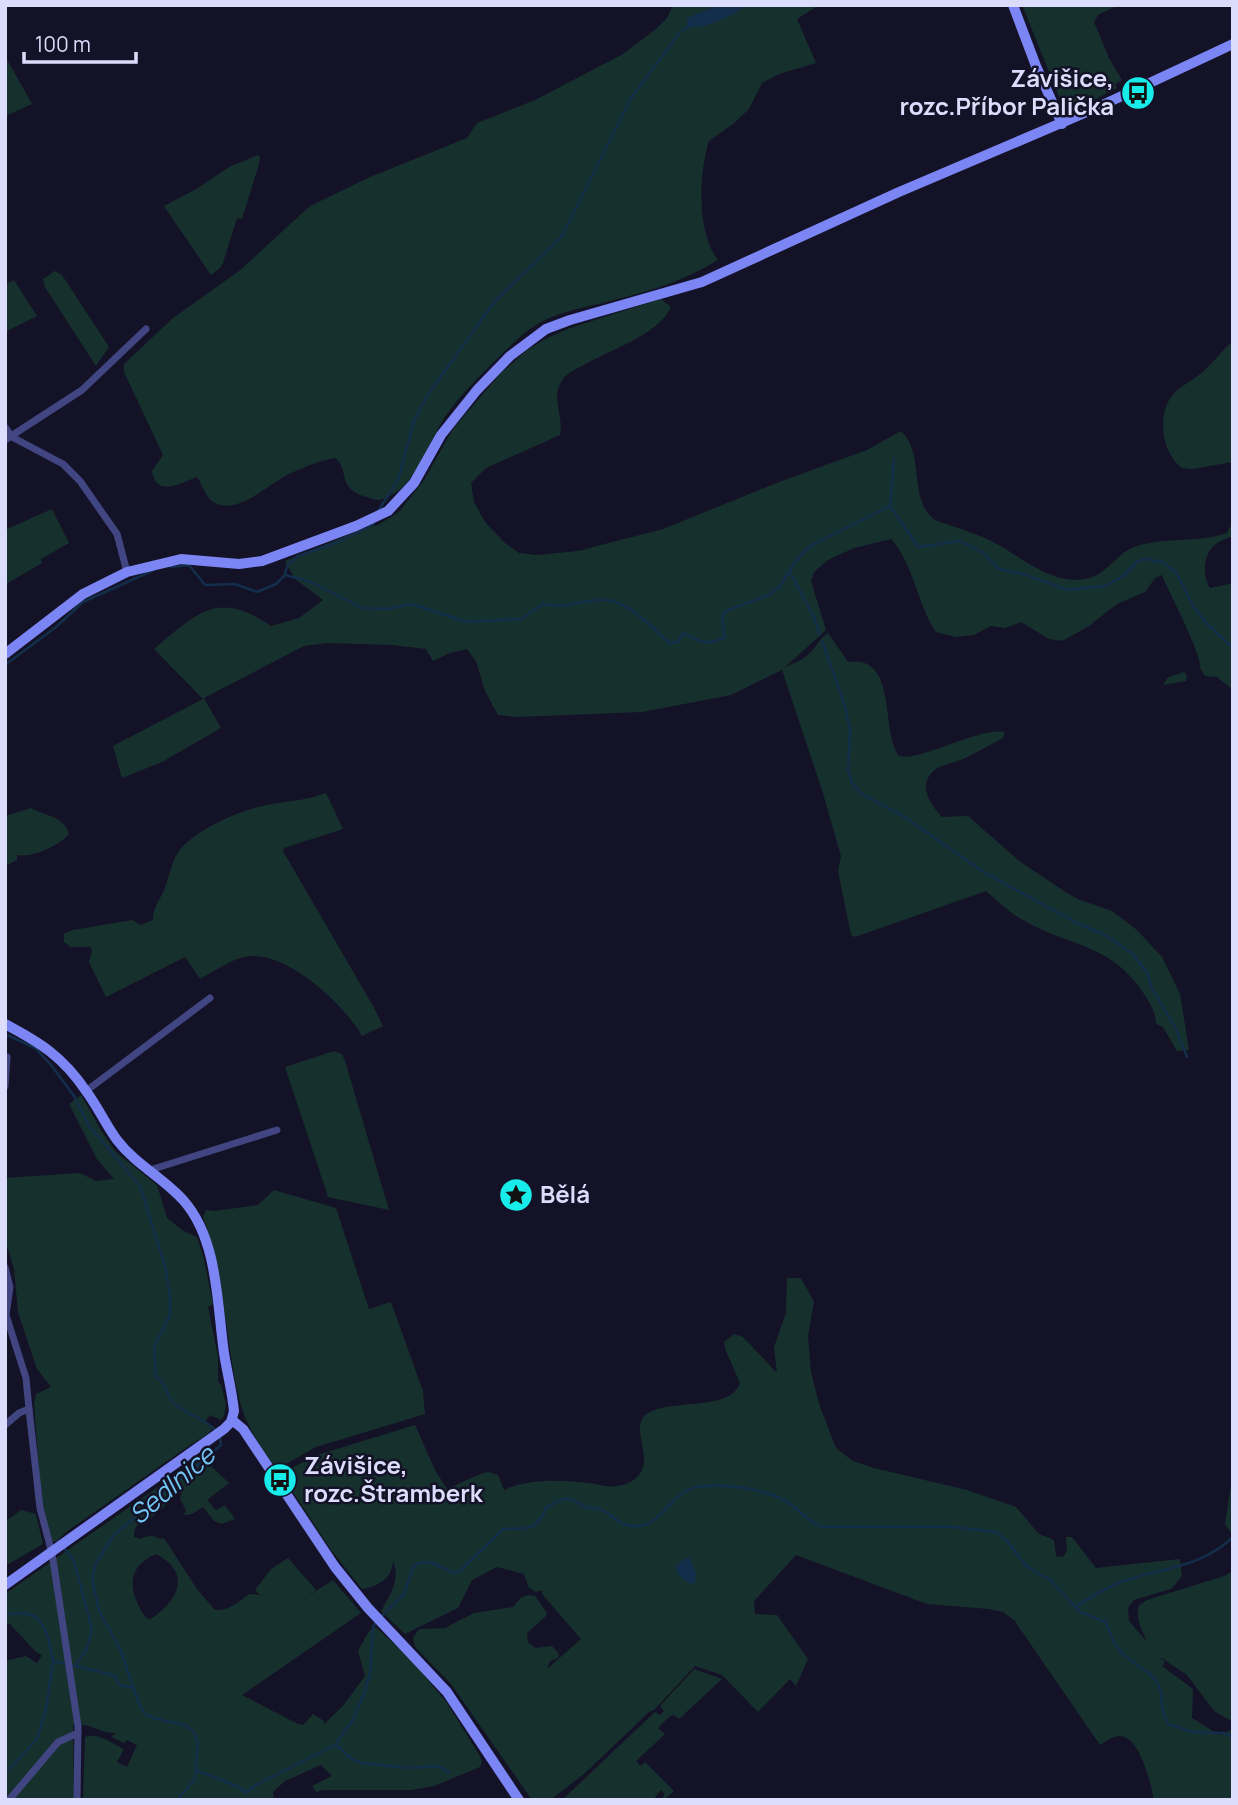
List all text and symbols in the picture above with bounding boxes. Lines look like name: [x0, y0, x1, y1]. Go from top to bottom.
scale bar: [24, 21, 136, 65]
text: 100 m: [35, 30, 91, 58]
place label: Závišice, rozc.Příbor Palička: [899, 61, 1114, 122]
bus stop icon: Závišice, rozc.Příbor Palička: [1119, 74, 1157, 112]
place icon: Bělá: [497, 1176, 535, 1214]
place label: Bělá: [540, 1177, 590, 1210]
water label: Sedlnice: [121, 1436, 224, 1532]
place label: Závišice, rozc.Štramberk: [304, 1448, 484, 1509]
bus stop icon: Závišice, rozc.Štramberk: [261, 1461, 299, 1499]

